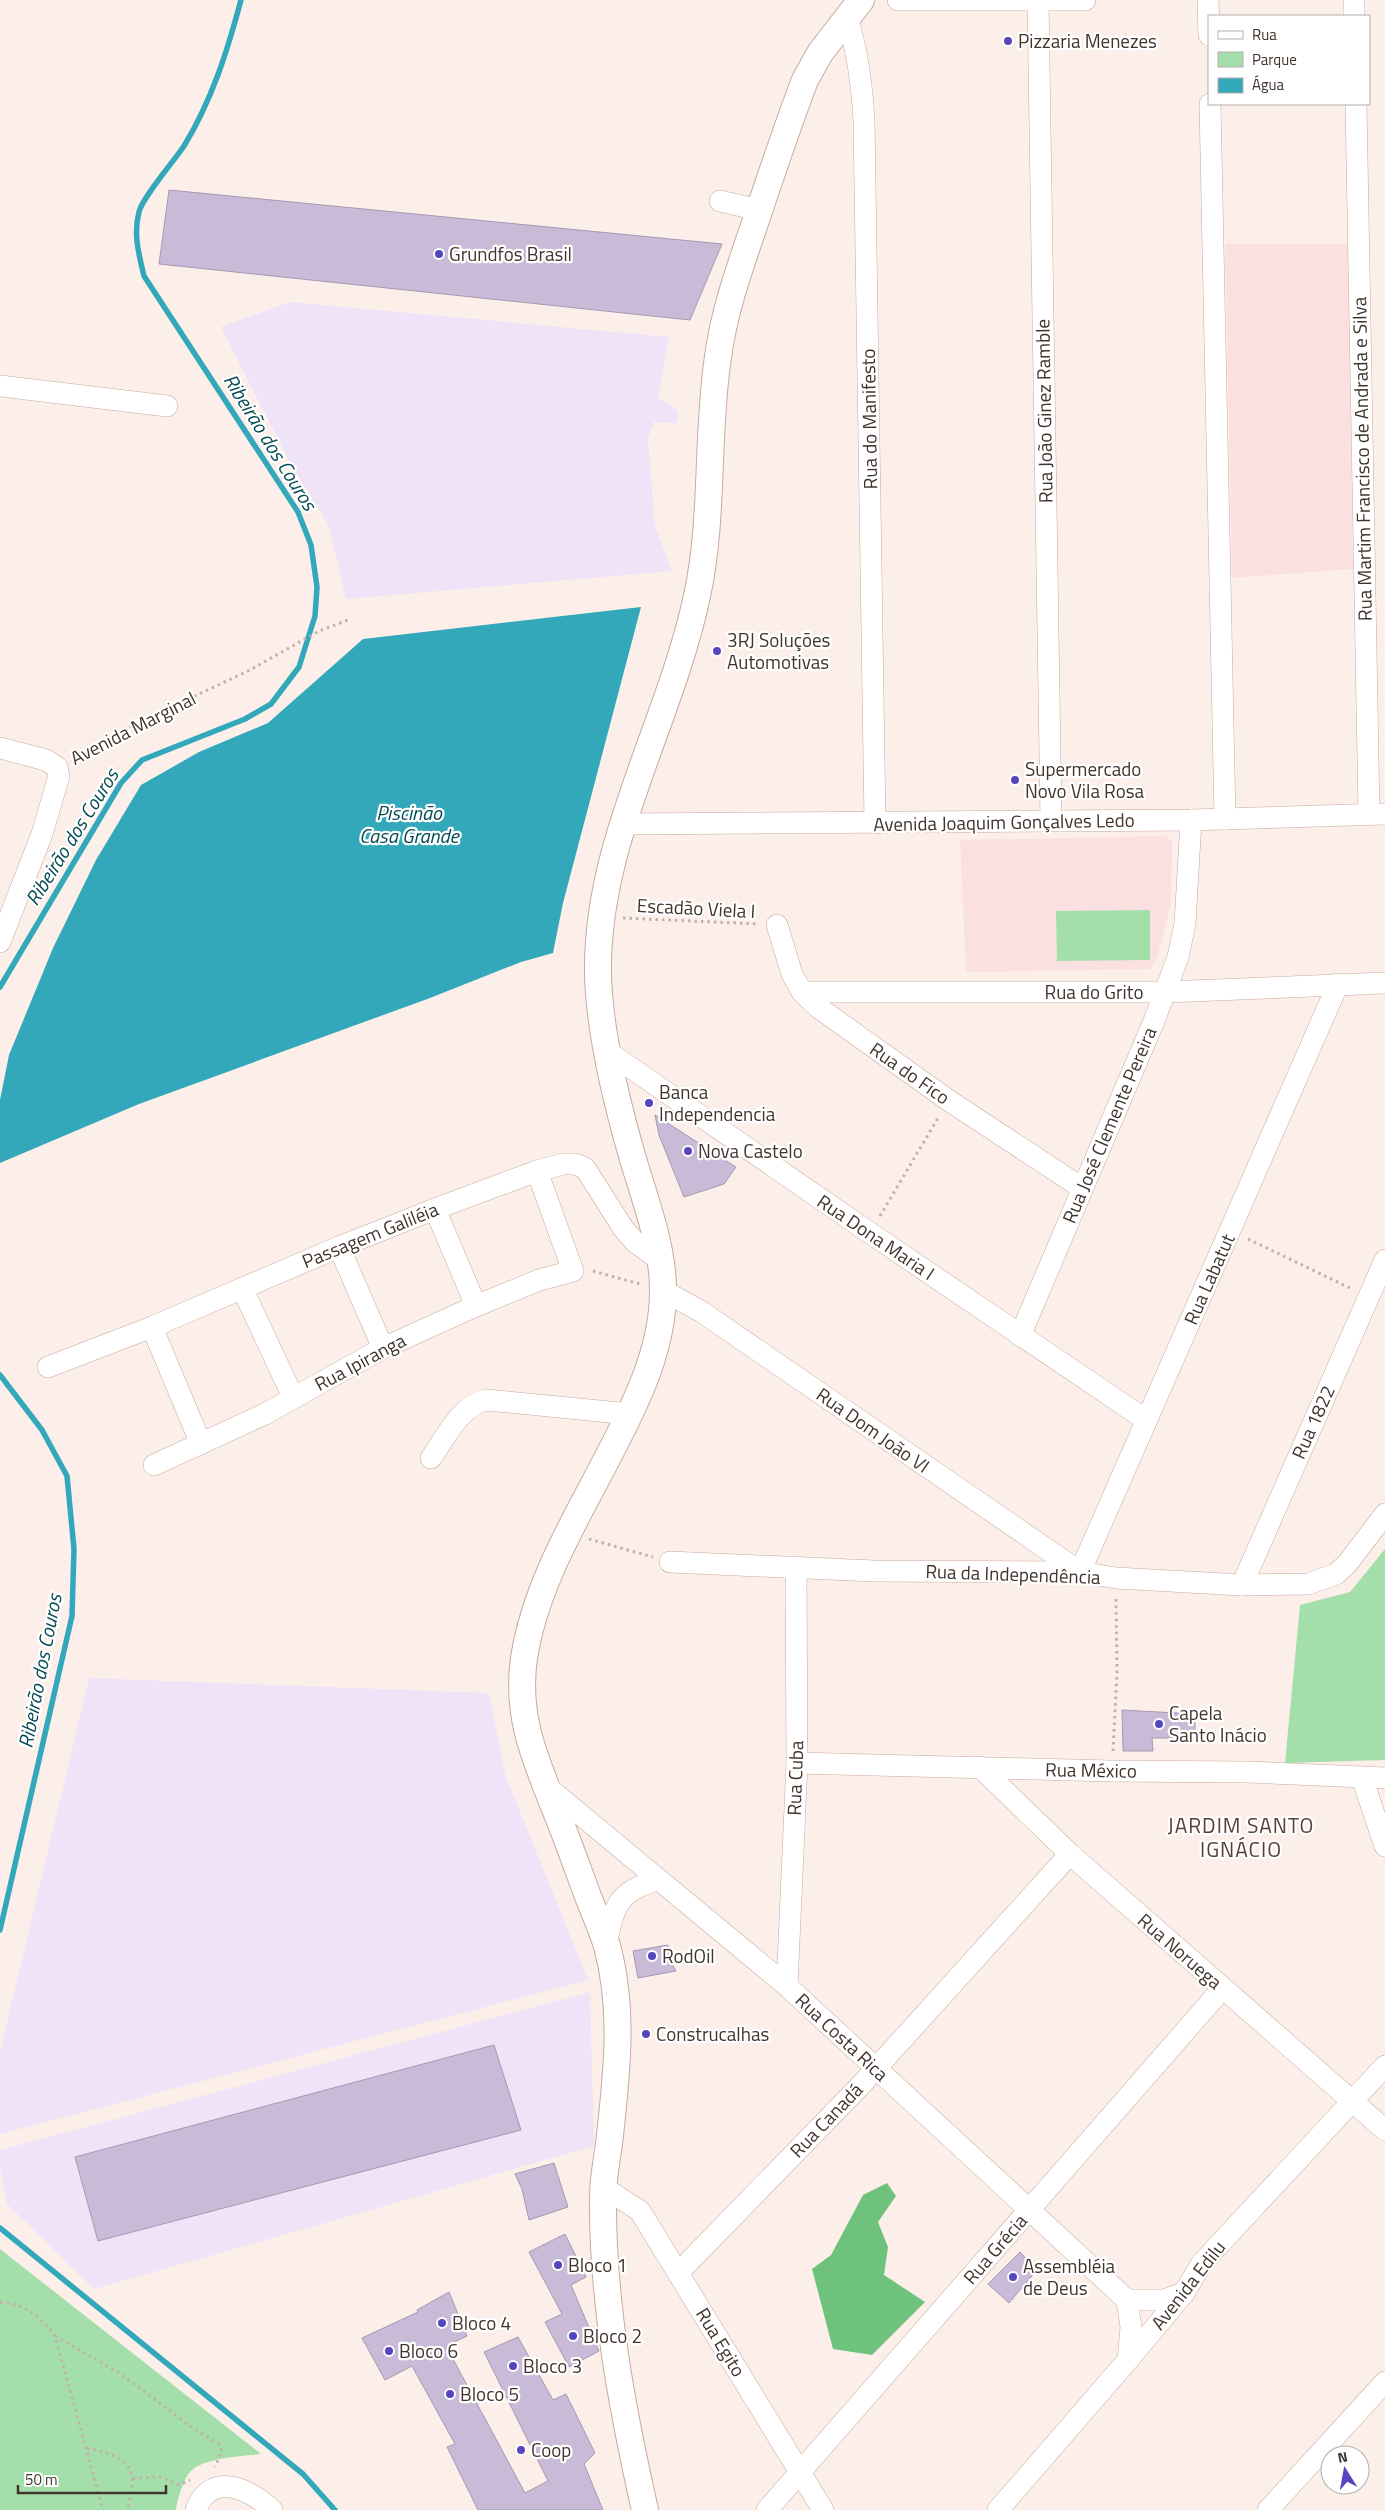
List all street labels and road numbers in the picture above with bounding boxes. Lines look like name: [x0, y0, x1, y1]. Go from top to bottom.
street label: Rua Martim Francisco de Andrada e Silva: [1344, 296, 1379, 621]
street label: Rua João Ginez Ramble: [1027, 319, 1060, 503]
street label: Rua do Manifesto: [853, 348, 884, 490]
street label: Avenida Marginal: [65, 683, 201, 772]
street label: Avenida Joaquim Gonçalves Ledo: [873, 805, 1135, 838]
street label: Escadão Viela I: [636, 890, 756, 925]
street label: Rua do Grito: [1045, 977, 1143, 1006]
street label: Rua José Clemente Pereira: [1054, 1022, 1163, 1228]
street label: Rua do Fico: [864, 1034, 956, 1111]
street label: Rua Dona Maria I: [812, 1186, 941, 1287]
street label: Passagem Galiléia: [297, 1194, 443, 1275]
street label: Rua Labatut: [1176, 1228, 1242, 1329]
street label: Rua Ipiranga: [309, 1325, 411, 1398]
street label: Rua Dom João VI: [811, 1380, 936, 1480]
street label: Rua 1822: [1283, 1380, 1342, 1463]
street label: Rua da Independência: [925, 1556, 1102, 1591]
street label: Rua Cuba: [779, 1739, 810, 1816]
street label: Rua México: [1045, 1754, 1137, 1785]
street label: Rua Noruega: [1132, 1906, 1229, 1996]
street label: Rua Costa Rica: [789, 1986, 896, 2088]
street label: Rua Canadá: [782, 2075, 869, 2164]
street label: Rua Grécia: [956, 2207, 1034, 2290]
street label: Avenida Edilu: [1143, 2234, 1232, 2336]
street label: Rua Egito: [689, 2302, 754, 2382]

